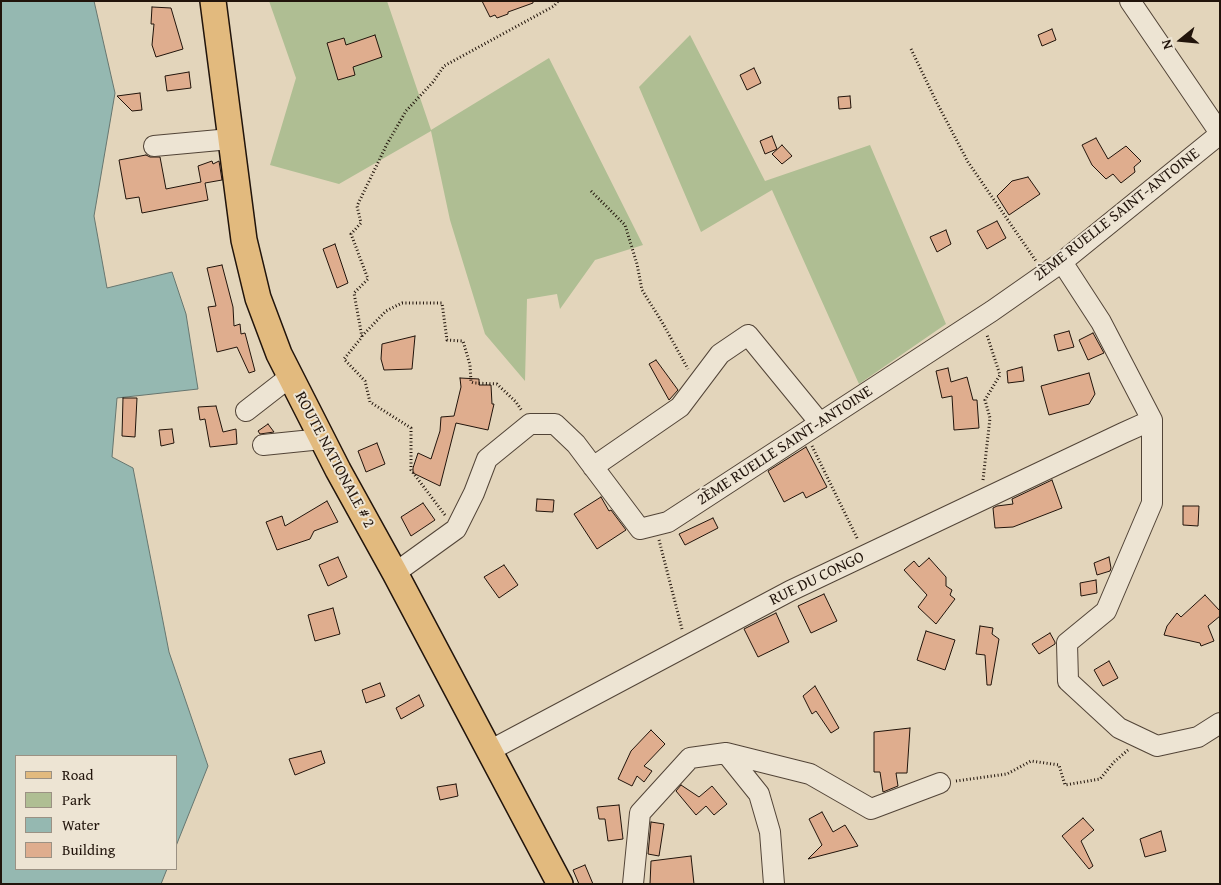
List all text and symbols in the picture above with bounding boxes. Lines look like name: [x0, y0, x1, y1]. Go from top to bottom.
north arrow: [1156, 15, 1206, 65]
text: N: [1156, 37, 1178, 52]
street label: 2ÈME RUELLE SAINT-ANTOINE: [1030, 144, 1204, 286]
street label: 2ÈME RUELLE SAINT-ANTOINE: [694, 382, 876, 510]
street label: ROUTE NATIONALE # 2: [290, 389, 378, 531]
street label: RUE DU CONGO: [766, 548, 868, 610]
legend: [15, 755, 178, 870]
text: Road: [62, 764, 93, 785]
text: Park: [62, 789, 91, 810]
text: Water: [62, 814, 100, 835]
text: Building: [62, 839, 115, 860]

